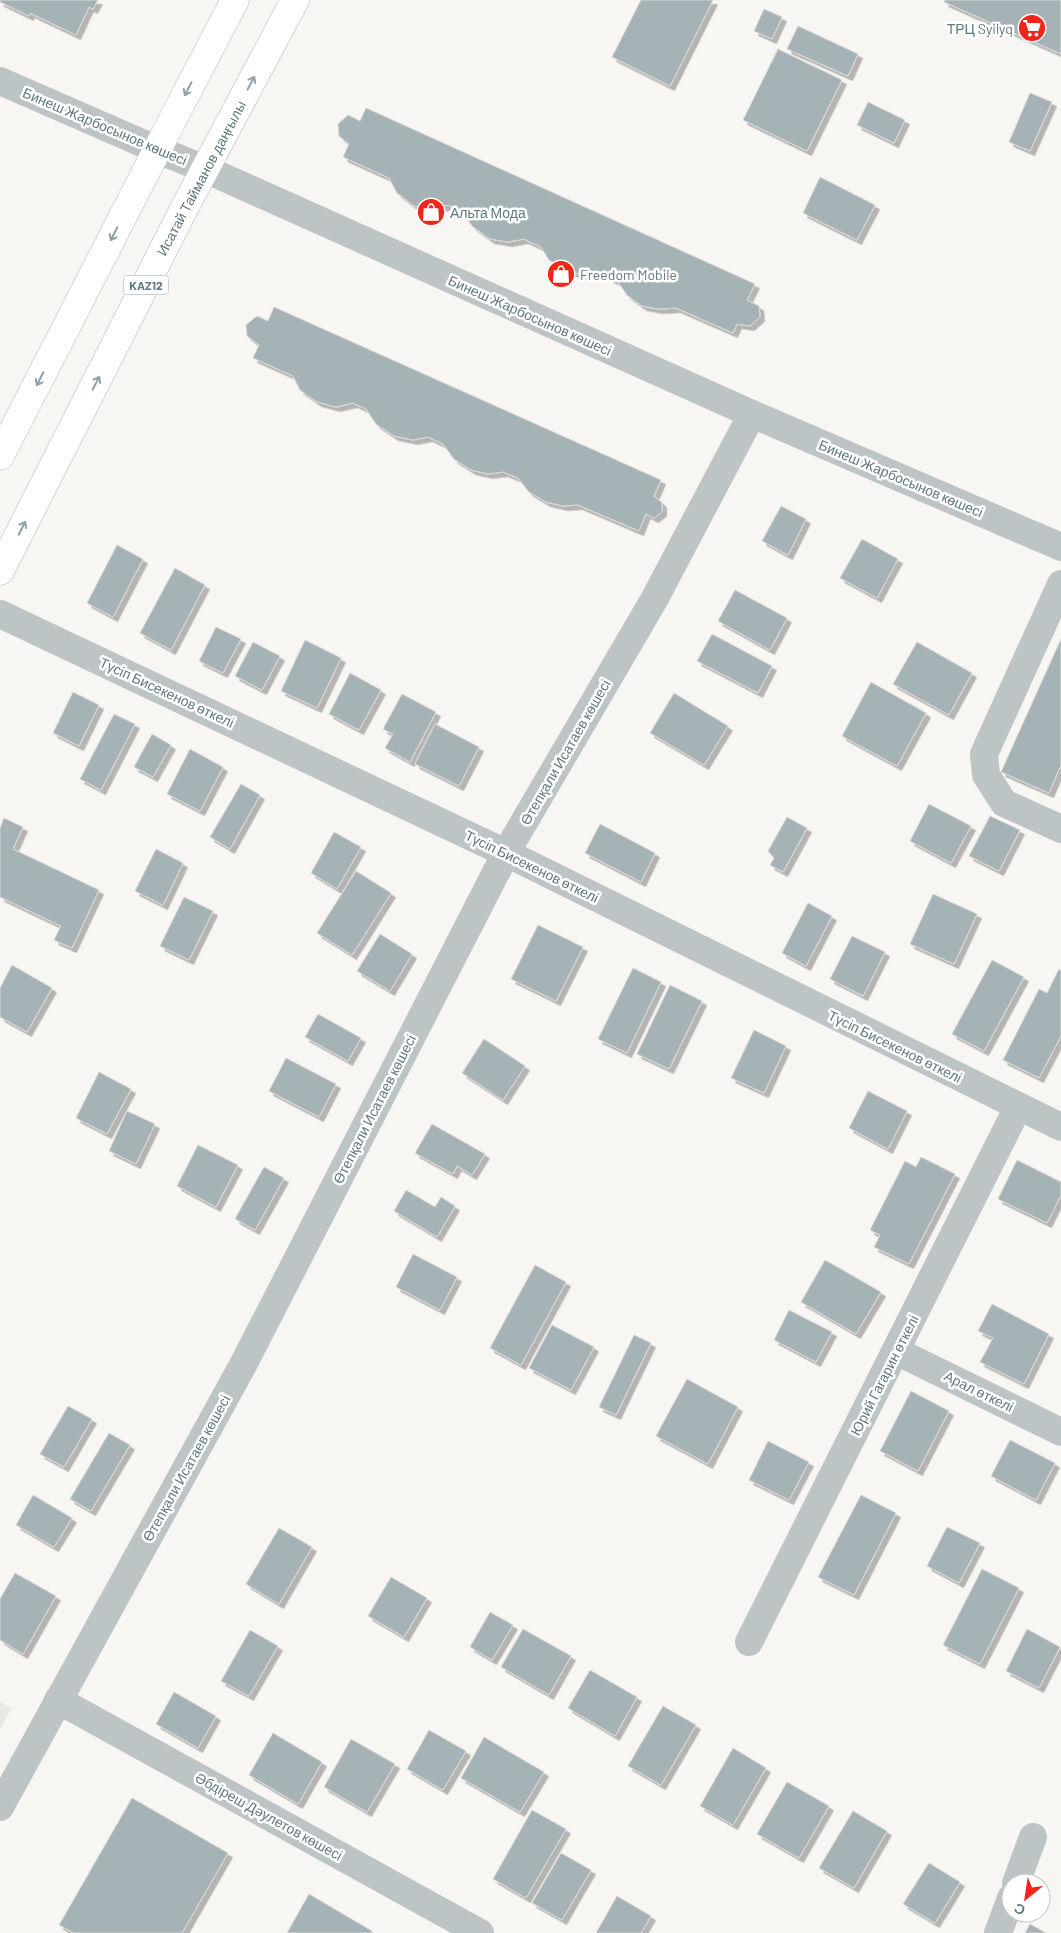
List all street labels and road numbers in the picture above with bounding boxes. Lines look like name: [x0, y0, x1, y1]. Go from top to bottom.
street label: Бинеш Жарбосынов көшесі: [20, 84, 190, 168]
street label: Исатай Тайманов даңғылы: [153, 98, 249, 258]
street label: Бинеш Жарбосынов көшесі: [446, 271, 614, 359]
road number: KAZ12: [124, 276, 168, 294]
street label: Бинеш Жарбосынов көшесі: [816, 436, 986, 520]
street label: Түсіп Бисекенов өткелі: [97, 653, 237, 731]
street label: Өтепқали Исатаев көшесі: [516, 676, 614, 828]
street label: Түсіп Бисекенов өткелі: [462, 826, 602, 906]
street label: Түсіп Бисекенов өткелі: [825, 1006, 965, 1086]
street label: Өтепқали Исатаев көшесі: [329, 1032, 419, 1186]
street label: Юрий Гагарин өткелі: [846, 1312, 922, 1438]
street label: Арал өткелі: [942, 1367, 1016, 1415]
street label: Өтепқали Исатаев көшесі: [139, 1392, 233, 1544]
street label: Әбдіреш Дәулетов көшесі: [192, 1768, 346, 1864]

